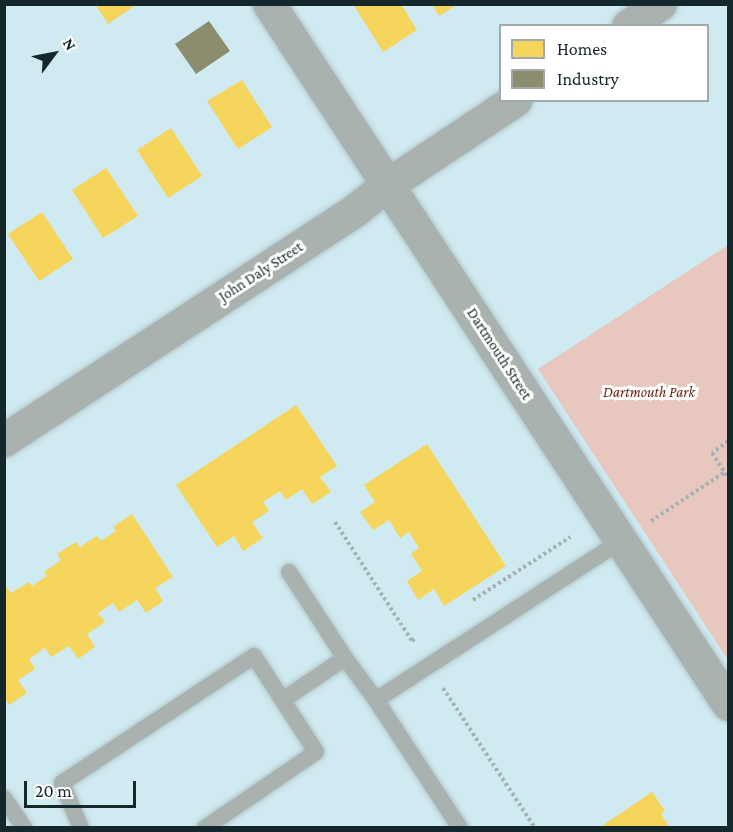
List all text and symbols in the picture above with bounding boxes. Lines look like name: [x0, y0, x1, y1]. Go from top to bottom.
north arrow: [24, 24, 84, 84]
legend: [499, 24, 709, 102]
text: N: [60, 35, 80, 53]
text: Homes: [557, 39, 607, 59]
text: Industry: [557, 69, 619, 89]
street label: John Daly Street: [216, 238, 306, 306]
street label: Dartmouth Street: [463, 305, 535, 403]
park label: Dartmouth Park: [603, 384, 695, 402]
scale bar: [27, 769, 140, 807]
text: 20 m: [35, 781, 72, 801]

